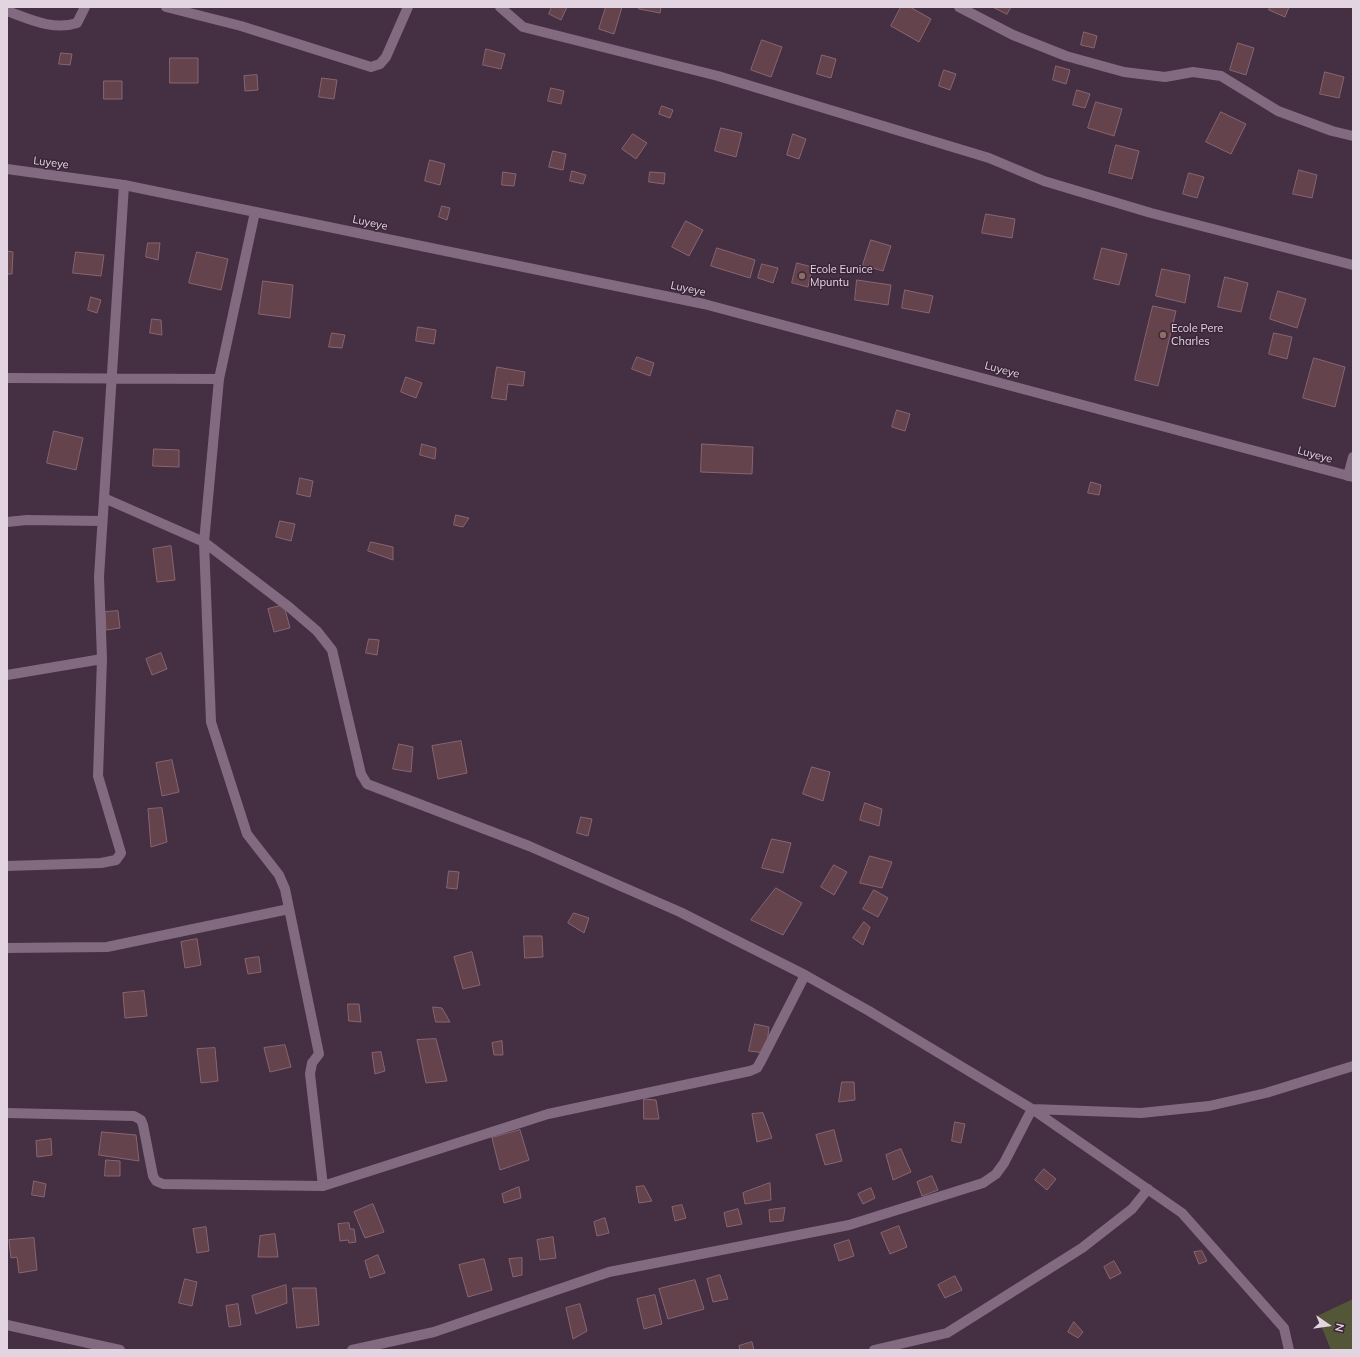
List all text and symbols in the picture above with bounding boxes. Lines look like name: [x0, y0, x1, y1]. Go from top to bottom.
street label: Luyeye: [33, 154, 69, 172]
street label: Luyeye: [351, 213, 389, 233]
place label: Ecole Eunice Mpuntu: [810, 263, 873, 289]
marker: Ecole Eunice Mpuntu: [797, 271, 807, 281]
street label: Luyeye: [669, 279, 707, 299]
place label: Ecole Pere Charles: [1171, 322, 1223, 348]
marker: Ecole Pere Charles: [1158, 330, 1168, 340]
street label: Luyeye: [983, 359, 1021, 381]
street label: Luyeye: [1296, 444, 1334, 466]
north arrow: [1308, 1305, 1348, 1345]
text: N: [1332, 1322, 1347, 1333]

